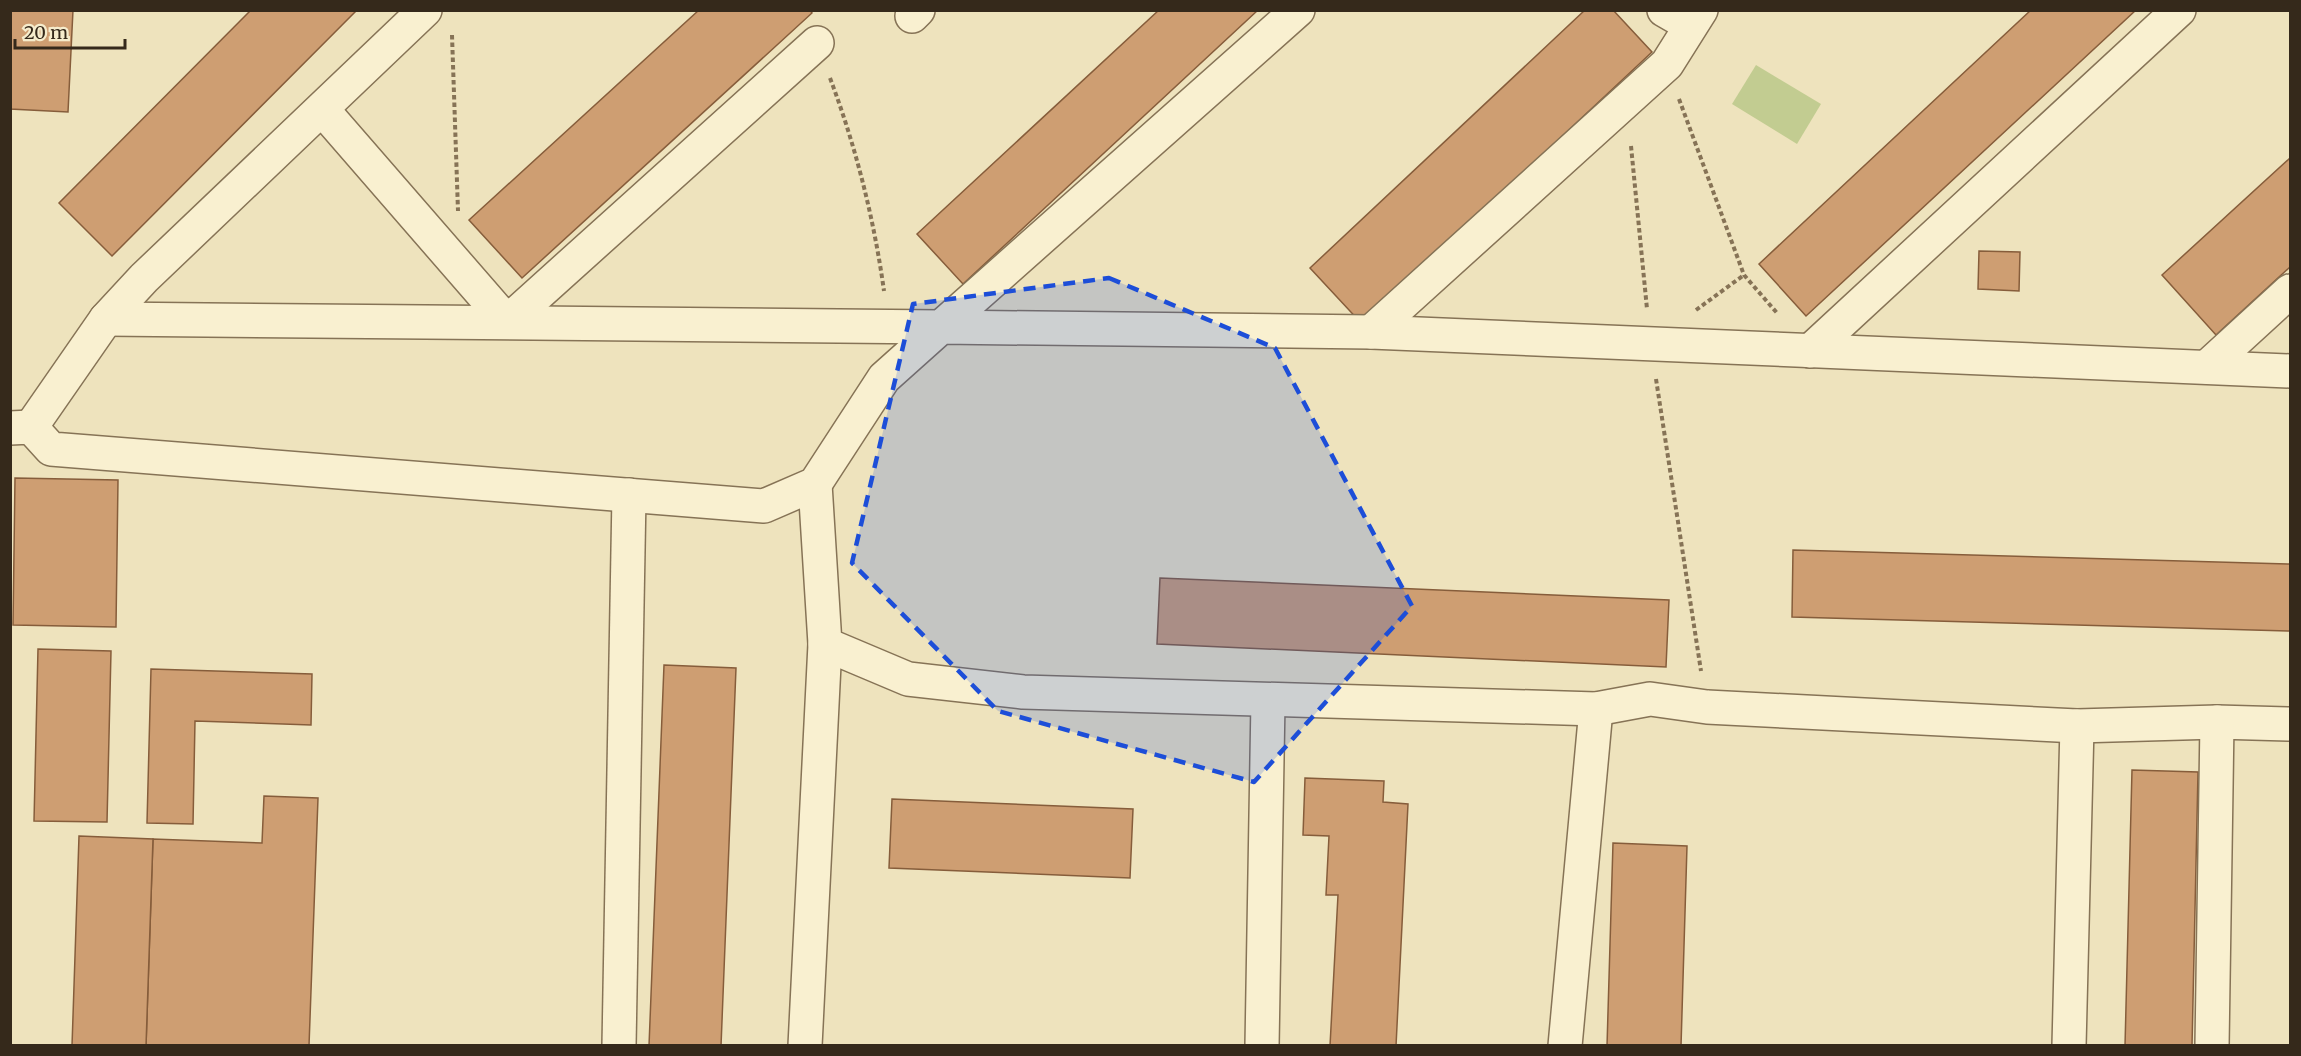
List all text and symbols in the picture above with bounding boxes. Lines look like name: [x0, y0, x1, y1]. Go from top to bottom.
scale bar: [15, 12, 124, 50]
text: 20 m: [24, 21, 68, 44]

